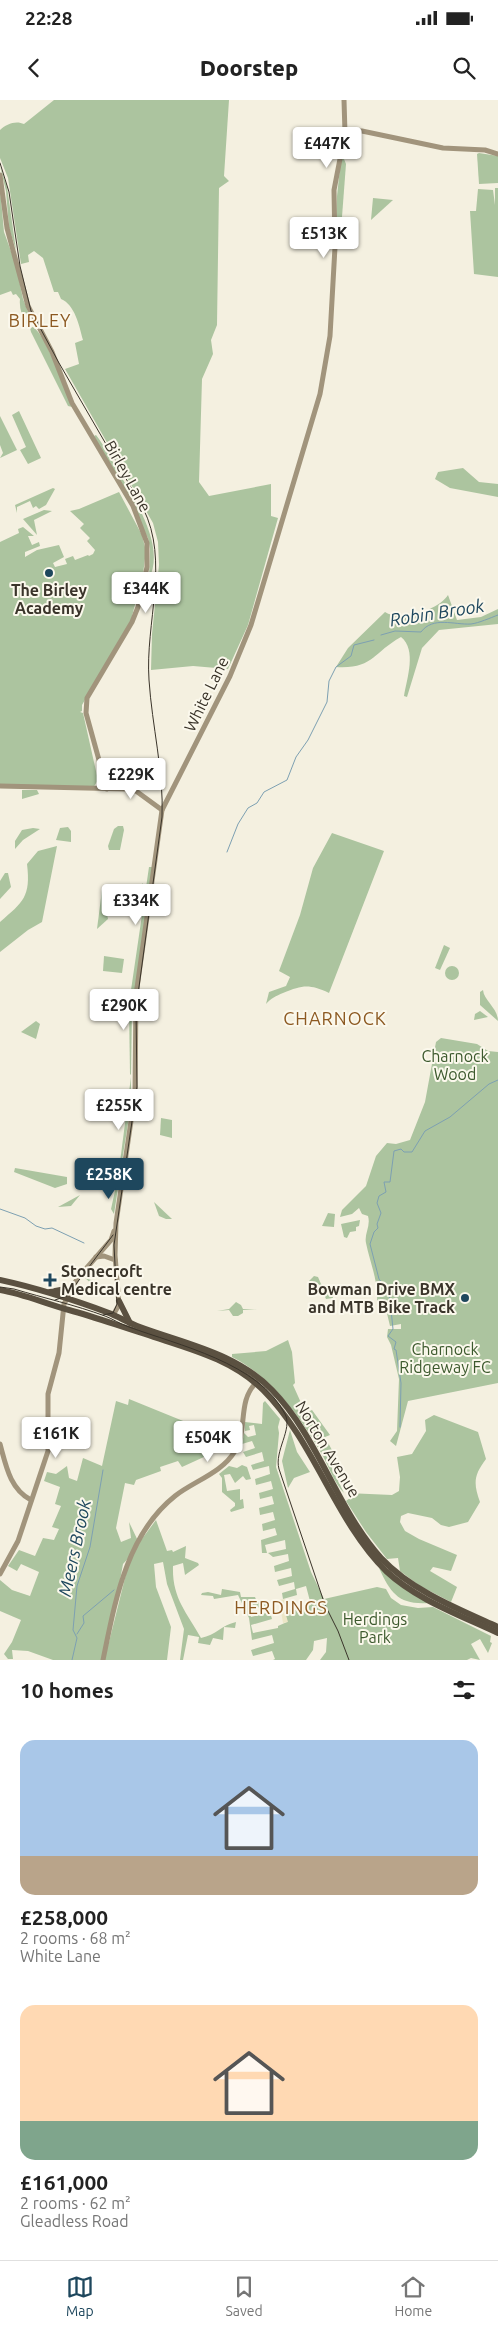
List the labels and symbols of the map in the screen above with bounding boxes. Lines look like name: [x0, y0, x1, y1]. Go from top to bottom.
pin: £447K: [292, 127, 362, 169]
pin: £513K: [289, 216, 359, 259]
district label: BIRLEY: [9, 310, 71, 330]
street label: Birley Lane: [101, 437, 155, 515]
marker: The Birley Academy: [43, 567, 55, 579]
pin: £344K: [111, 572, 181, 614]
place label: The Birley Academy: [11, 581, 88, 617]
water label: Robin Brook: [388, 595, 486, 629]
street label: White Lane: [180, 654, 232, 734]
pin: £229K: [96, 758, 166, 800]
pin: £334K: [101, 884, 171, 926]
pin: £290K: [89, 988, 159, 1031]
district label: CHARNOCK: [283, 1008, 387, 1028]
park label: Charnock Wood: [421, 1047, 489, 1083]
pin: £255K: [84, 1088, 154, 1131]
pin: £258K: [74, 1158, 144, 1200]
place label: Stonecroft Medical centre: [61, 1262, 172, 1298]
marker: Stonecroft Medical centre: [43, 1273, 57, 1287]
place label: Bowman Drive BMX and MTB Bike Track: [307, 1280, 455, 1316]
marker: Bowman Drive BMX and MTB Bike Track: [459, 1292, 471, 1304]
park label: Charnock Ridgeway FC: [399, 1340, 491, 1376]
street label: Norton Avenue: [292, 1398, 364, 1500]
pin: £161K: [21, 1416, 91, 1459]
pin: £504K: [173, 1420, 243, 1463]
water label: Meers Brook: [54, 1497, 94, 1598]
district label: HERDINGS: [234, 1597, 328, 1617]
park label: Herdings Park: [343, 1610, 407, 1646]

